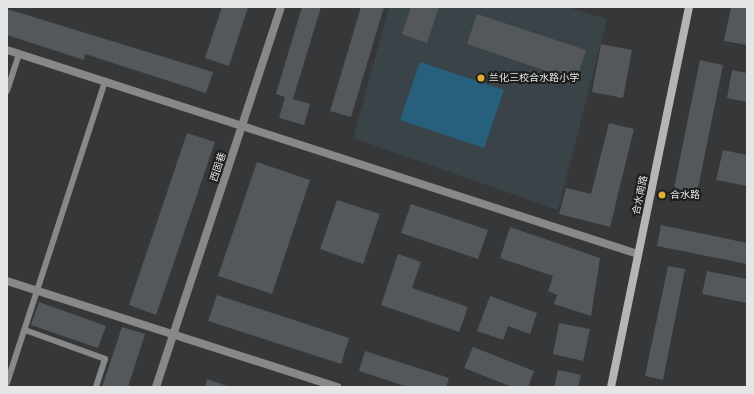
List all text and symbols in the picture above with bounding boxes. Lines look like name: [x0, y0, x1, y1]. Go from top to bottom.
place label: 兰化三校合水路小学: [489, 72, 579, 84]
marker: 兰化三校合水路小学: [476, 73, 486, 83]
street label: 西固巷: [208, 151, 228, 183]
street label: 合水南路: [630, 174, 650, 216]
place label: 合水路: [670, 189, 700, 201]
marker: 合水路: [657, 190, 667, 200]

